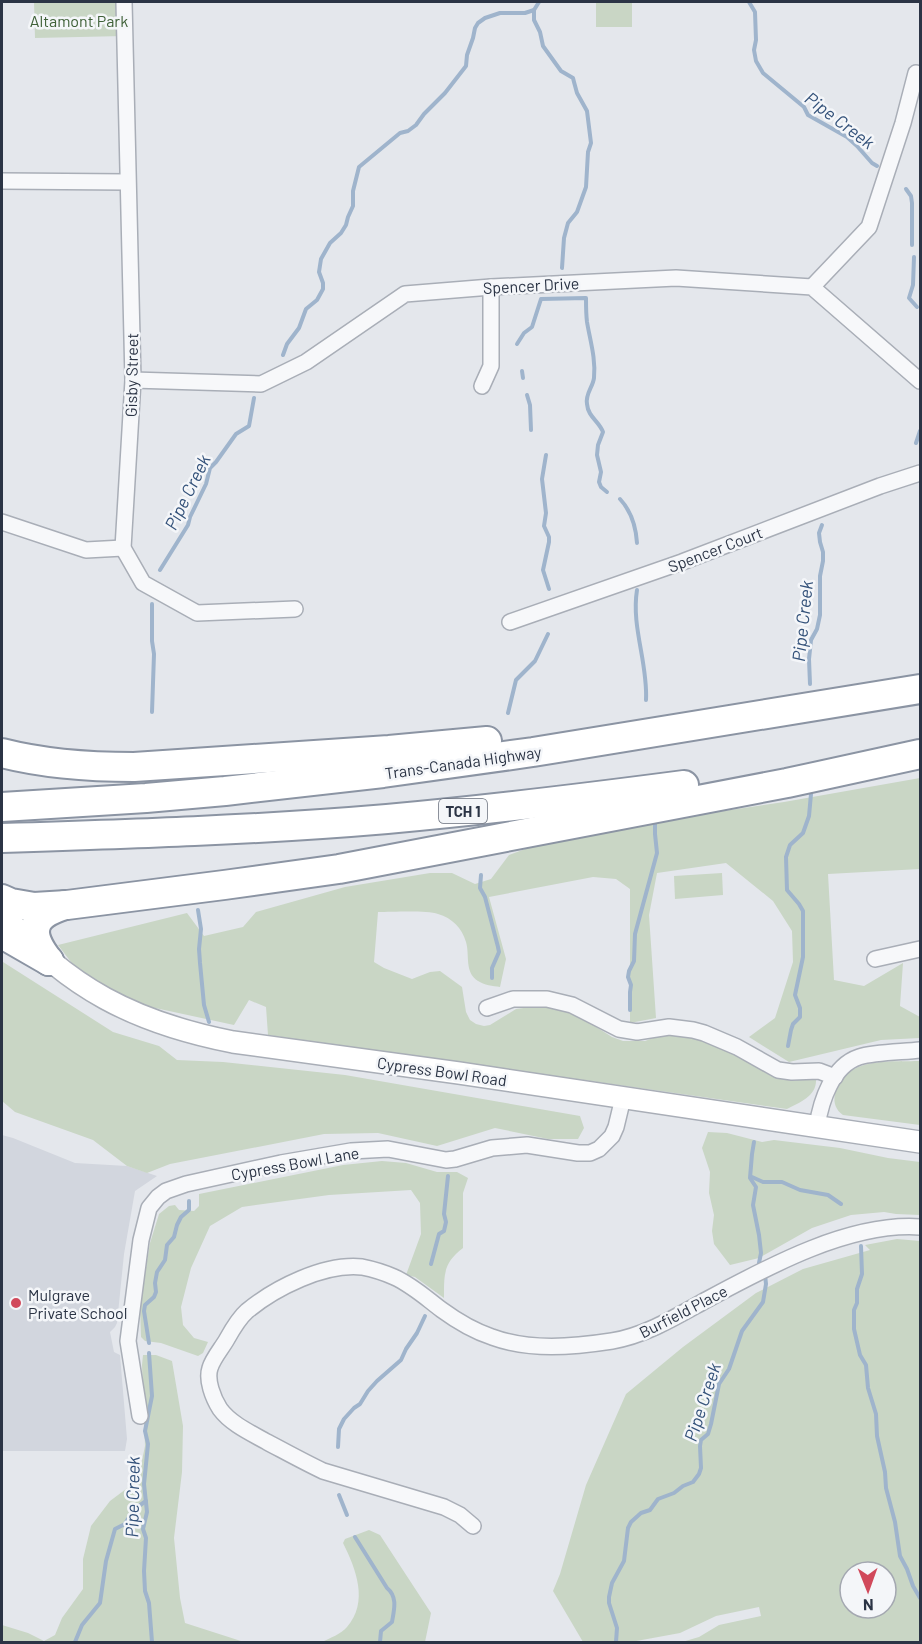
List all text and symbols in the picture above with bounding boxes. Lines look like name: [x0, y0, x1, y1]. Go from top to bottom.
park label: Altamont Park: [30, 11, 128, 30]
water label: Pipe Creek: [801, 87, 879, 153]
street label: Spencer Drive: [482, 273, 580, 297]
street label: Gisby Street: [121, 333, 141, 417]
water label: Pipe Creek: [159, 450, 215, 533]
street label: Spencer Court: [665, 522, 765, 576]
water label: Pipe Creek: [787, 579, 817, 663]
street label: Trans-Canada Highway: [383, 742, 543, 782]
road number: TCH 1: [439, 799, 487, 823]
street label: Cypress Bowl Road: [376, 1053, 508, 1089]
street label: Cypress Bowl Lane: [230, 1142, 360, 1184]
street label: Burfield Place: [636, 1281, 730, 1341]
place label: Mulgrave Private School: [28, 1285, 128, 1322]
marker: Mulgrave Private School: [9, 1296, 23, 1310]
water label: Pipe Creek: [679, 1360, 725, 1444]
water label: Pipe Creek: [120, 1456, 144, 1538]
north arrow: [838, 1560, 898, 1620]
text: N: [863, 1596, 874, 1615]

